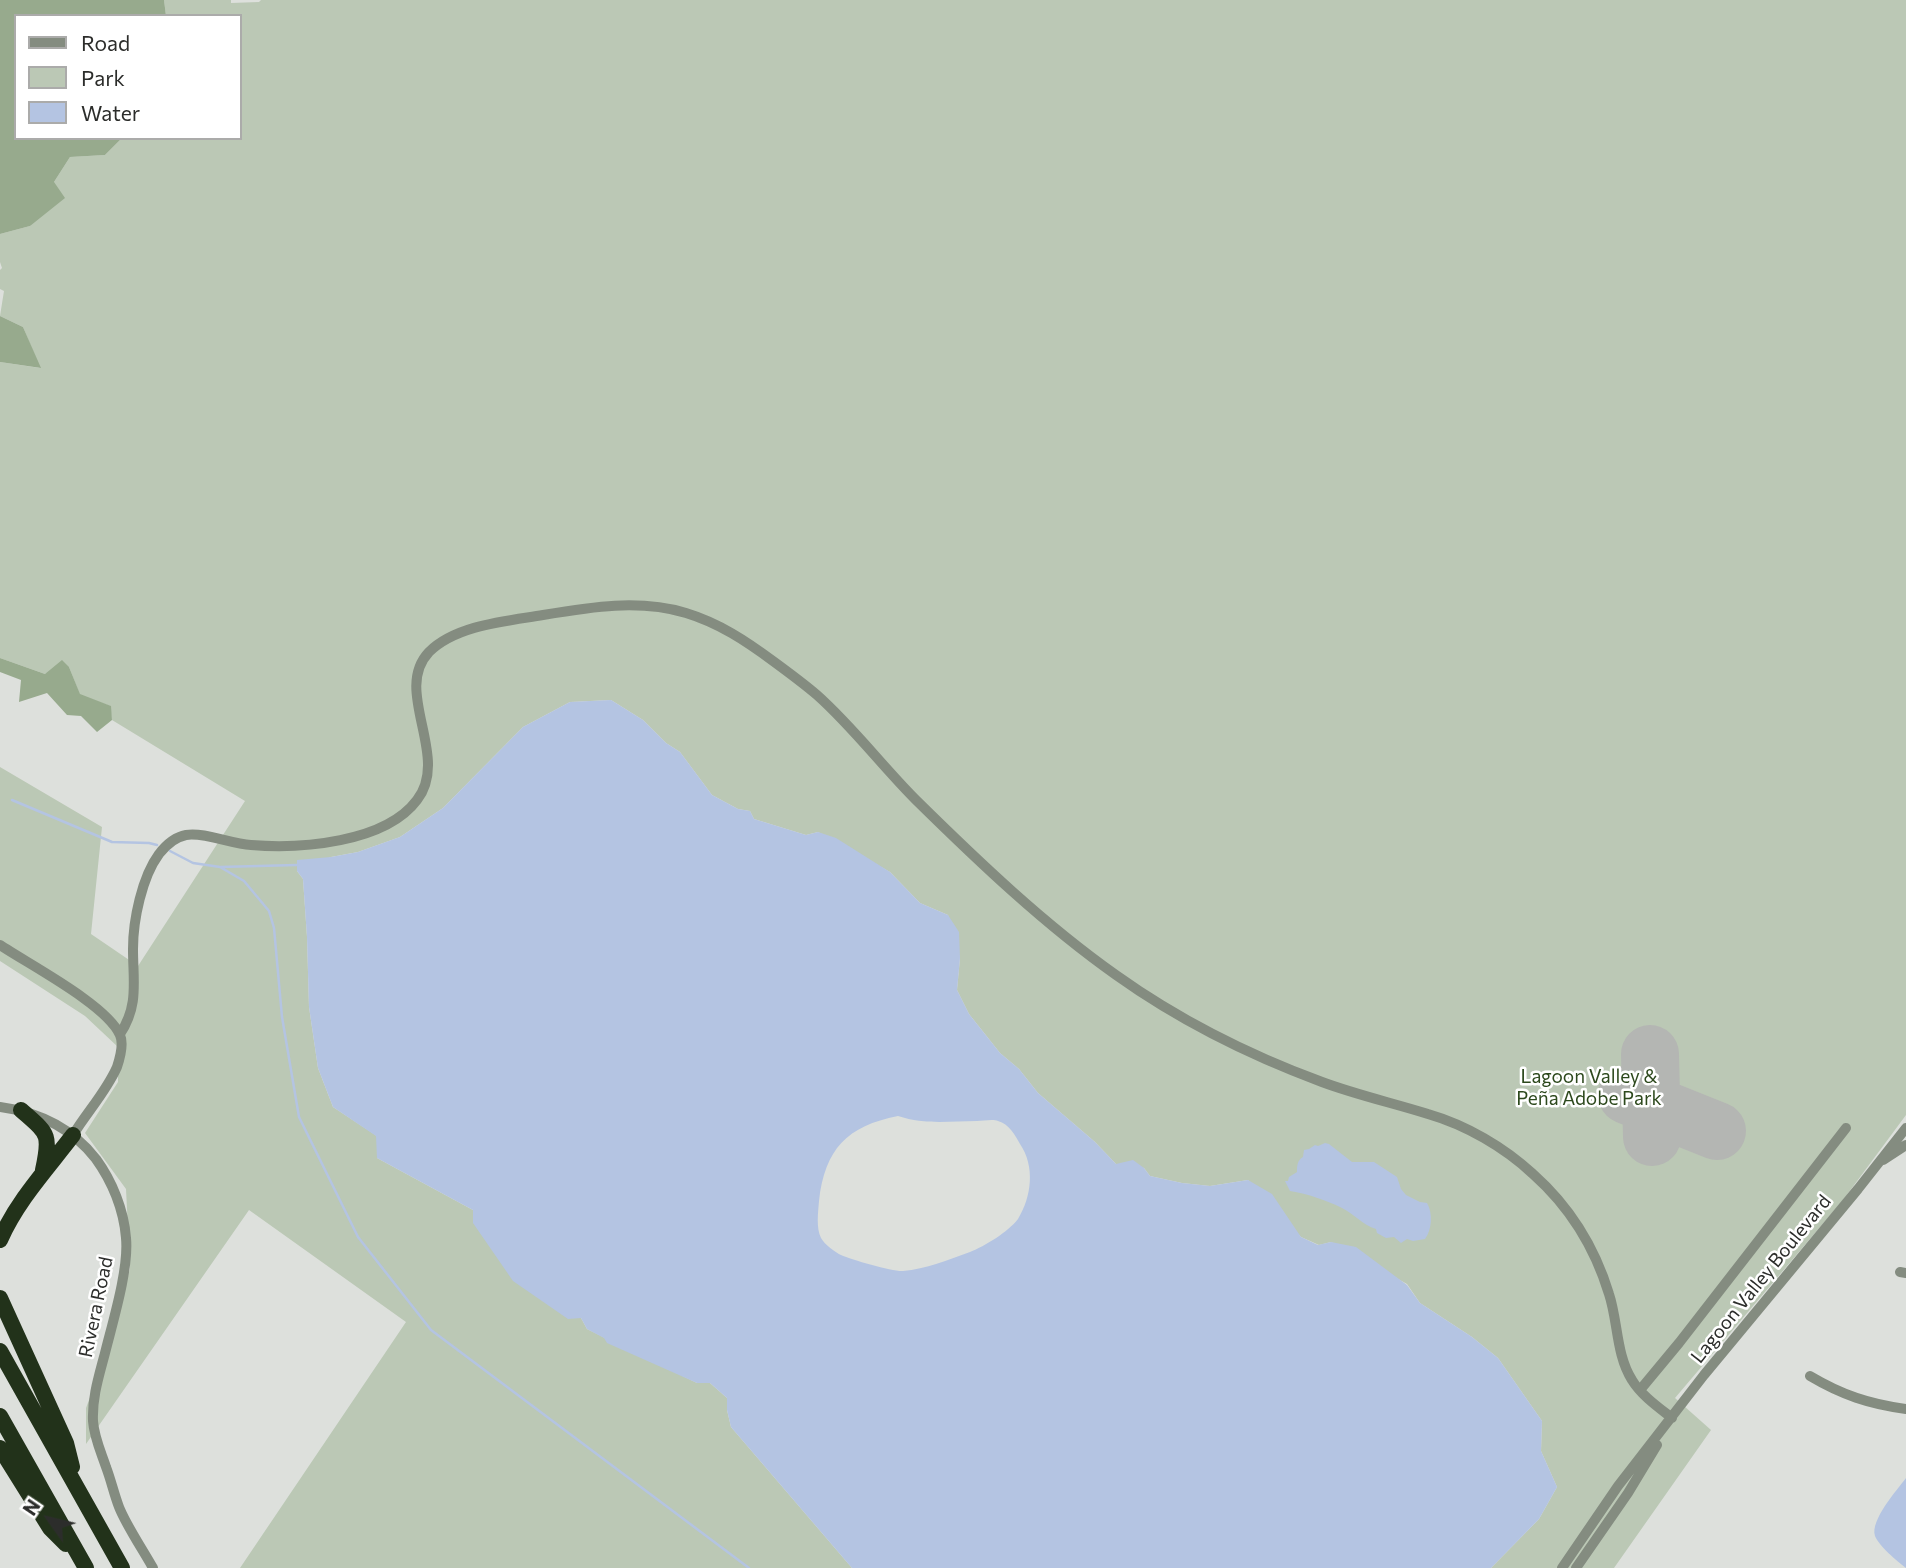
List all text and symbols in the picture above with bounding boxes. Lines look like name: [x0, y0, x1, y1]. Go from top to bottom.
legend: [14, 14, 242, 140]
text: Road: [81, 30, 130, 55]
text: Park: [81, 65, 125, 90]
text: Water: [81, 100, 140, 125]
park label: Lagoon Valley & Peña Adobe Park: [1516, 1066, 1662, 1110]
street label: Lagoon Valley Boulevard: [1686, 1190, 1836, 1368]
street label: Rivera Road: [74, 1255, 118, 1359]
north arrow: [14, 1484, 84, 1554]
text: N: [18, 1495, 45, 1519]

